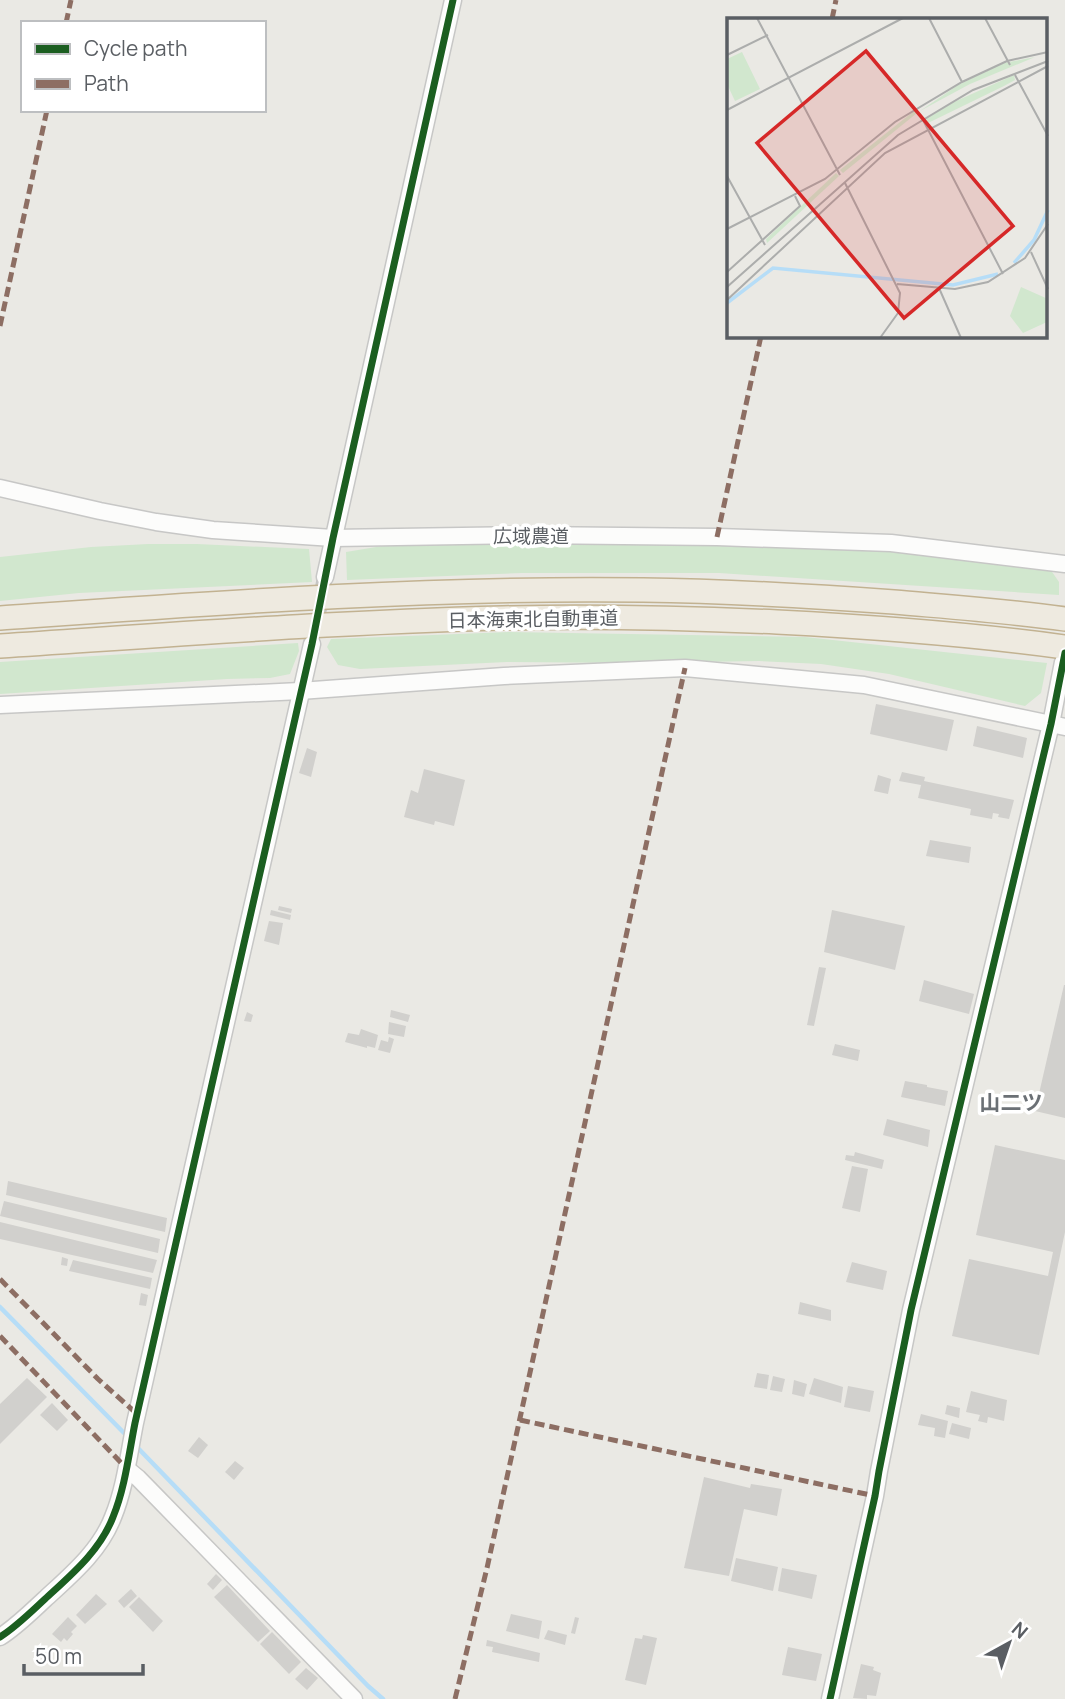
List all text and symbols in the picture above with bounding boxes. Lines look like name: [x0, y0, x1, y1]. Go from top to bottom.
inset map: [727, 18, 1048, 338]
legend: [21, 21, 266, 112]
text: Cycle path: [84, 34, 187, 62]
text: Path: [84, 69, 129, 97]
street label: 広域農道: [493, 523, 569, 549]
street label: 日本海東北自動車道: [447, 605, 619, 633]
district label: 山二ツ: [980, 1088, 1043, 1116]
north arrow: [974, 1608, 1044, 1678]
text: N: [1006, 1616, 1034, 1644]
scale bar: [24, 1632, 144, 1676]
text: 50 m: [35, 1642, 82, 1670]

